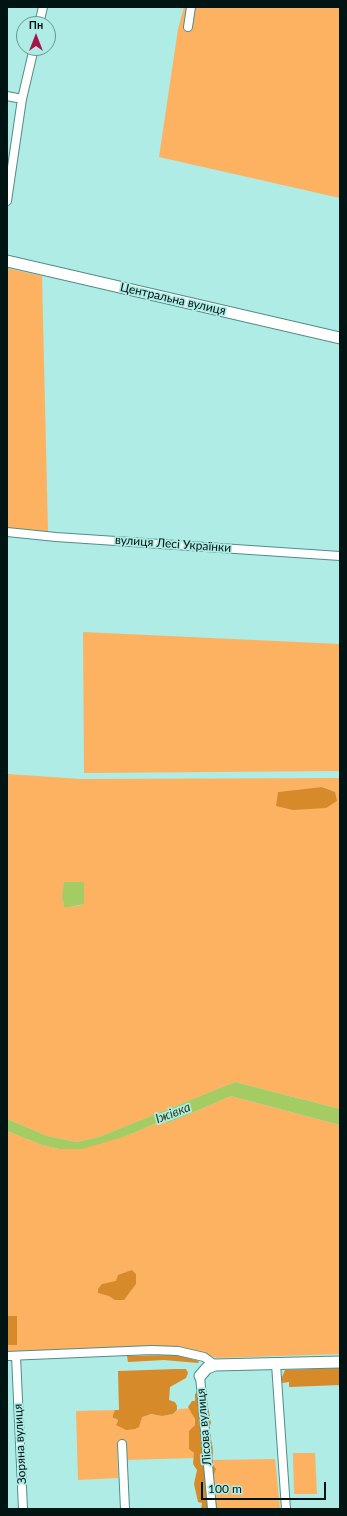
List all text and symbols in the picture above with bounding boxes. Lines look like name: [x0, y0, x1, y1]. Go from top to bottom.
north arrow: [16, 16, 56, 56]
text: Пн: [29, 18, 43, 31]
street label: Центральна вулиця: [119, 280, 227, 318]
street label: вулиця Лесі Українки: [114, 533, 232, 555]
water label: Іжівка: [153, 1099, 193, 1127]
street label: Лісова вулиця: [193, 1388, 215, 1466]
street label: Зоряна вулиця: [11, 1403, 29, 1485]
scale bar: [203, 1474, 328, 1500]
text: 100 m: [208, 1481, 242, 1496]

